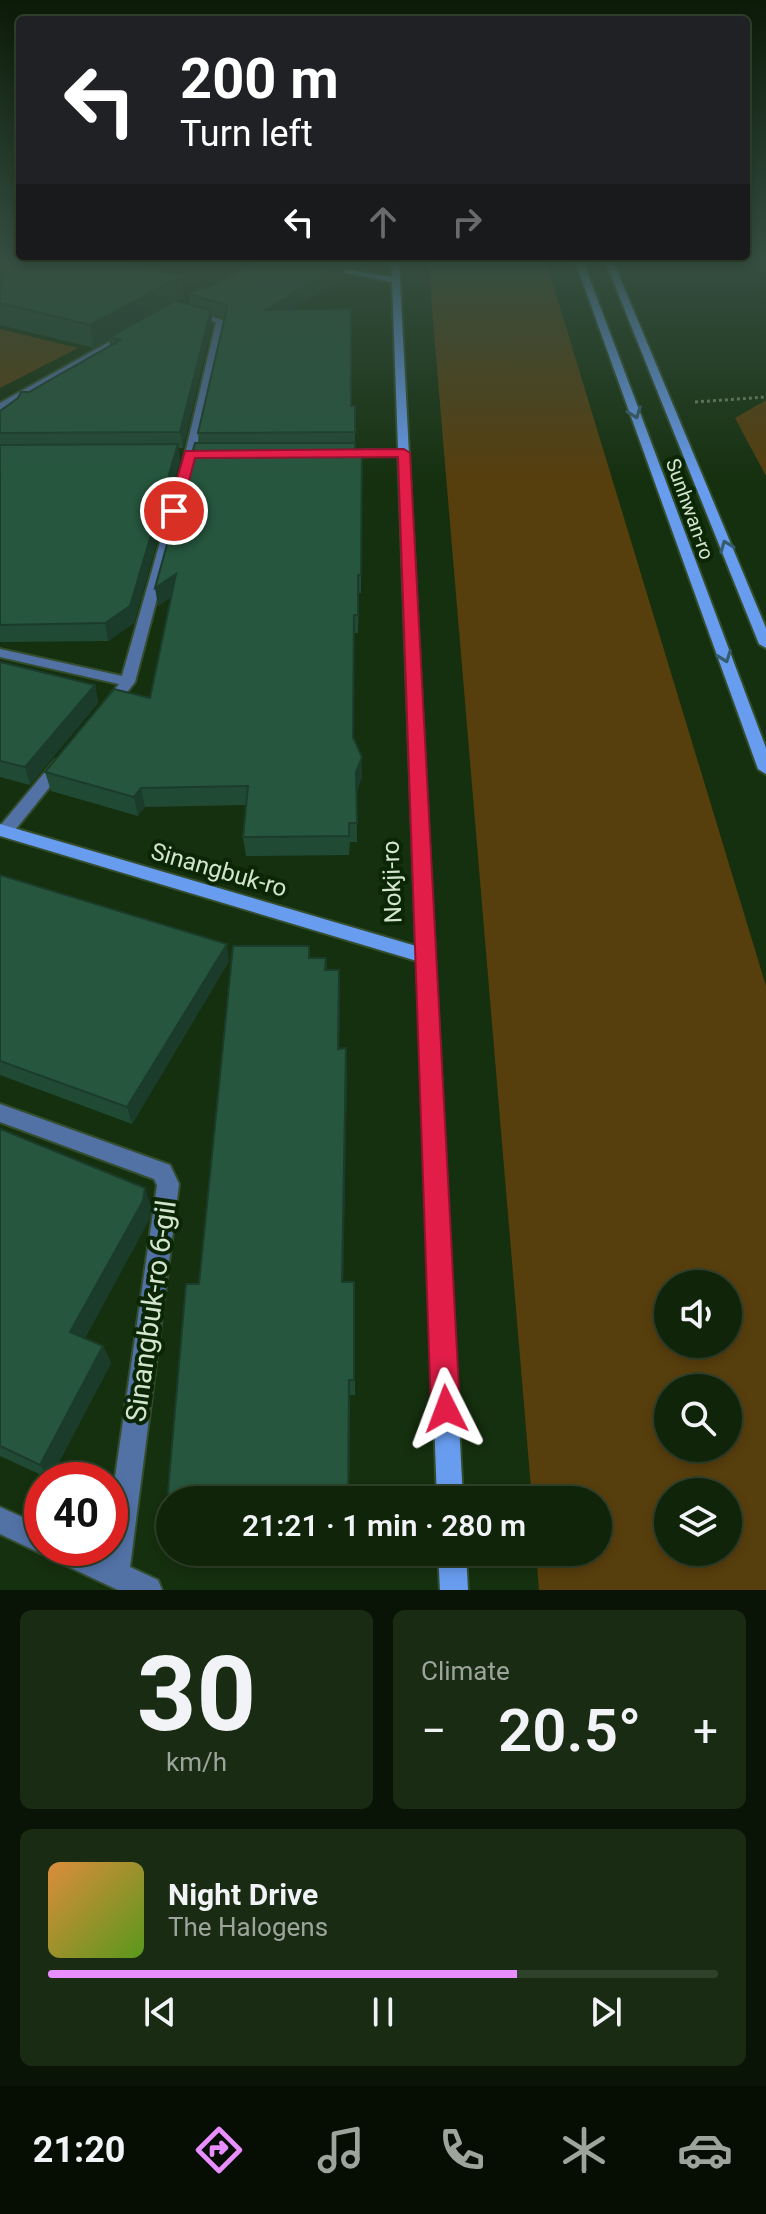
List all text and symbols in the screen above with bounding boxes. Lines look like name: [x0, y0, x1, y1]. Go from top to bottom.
text: 200 m: [180, 46, 339, 112]
icon: left: [48, 48, 152, 152]
text: Turn left: [180, 113, 313, 155]
icon: left: [277, 200, 321, 244]
icon: ahead: [361, 200, 405, 244]
icon: right: [445, 200, 489, 244]
one-way arrow: [625, 405, 642, 419]
street label: Sunhwan-ro: [661, 455, 719, 563]
pin: [140, 477, 208, 545]
icon: arrive: [152, 489, 196, 533]
one-way arrow: [719, 540, 735, 554]
one-way arrow: [715, 649, 732, 663]
street label: Sinangbuk-ro: [148, 837, 290, 903]
street label: Nokji-ro: [377, 840, 407, 924]
street label: Sinangbuk-ro 6-gil: [119, 1198, 183, 1424]
map controls: [654, 1270, 742, 1566]
button: sound: [654, 1270, 742, 1358]
position arrow: [404, 1367, 488, 1451]
button: search: [654, 1374, 742, 1462]
speed limit sign: 40: [24, 1462, 128, 1566]
button: layers: [654, 1478, 742, 1566]
text: 21:21 · 1 min · 280 m: [242, 1508, 526, 1543]
text: 30: [137, 1634, 256, 1755]
text: Climate: [421, 1656, 510, 1686]
text: 20.5°: [498, 1695, 641, 1766]
text: −: [421, 1705, 446, 1757]
text: +: [693, 1705, 718, 1757]
text: km/h: [166, 1747, 227, 1777]
text: Night Drive: [168, 1877, 318, 1912]
text: The Halogens: [168, 1912, 328, 1942]
icon: previous: [138, 1990, 182, 2034]
icon: pause: [361, 1990, 405, 2034]
icon: next: [584, 1990, 628, 2034]
icon: directions: [191, 2122, 247, 2178]
icon: music: [313, 2122, 369, 2178]
icon: phone: [434, 2122, 490, 2178]
icon: climate: [556, 2122, 612, 2178]
icon: car: [677, 2122, 733, 2178]
text: 21:20: [33, 2129, 126, 2171]

